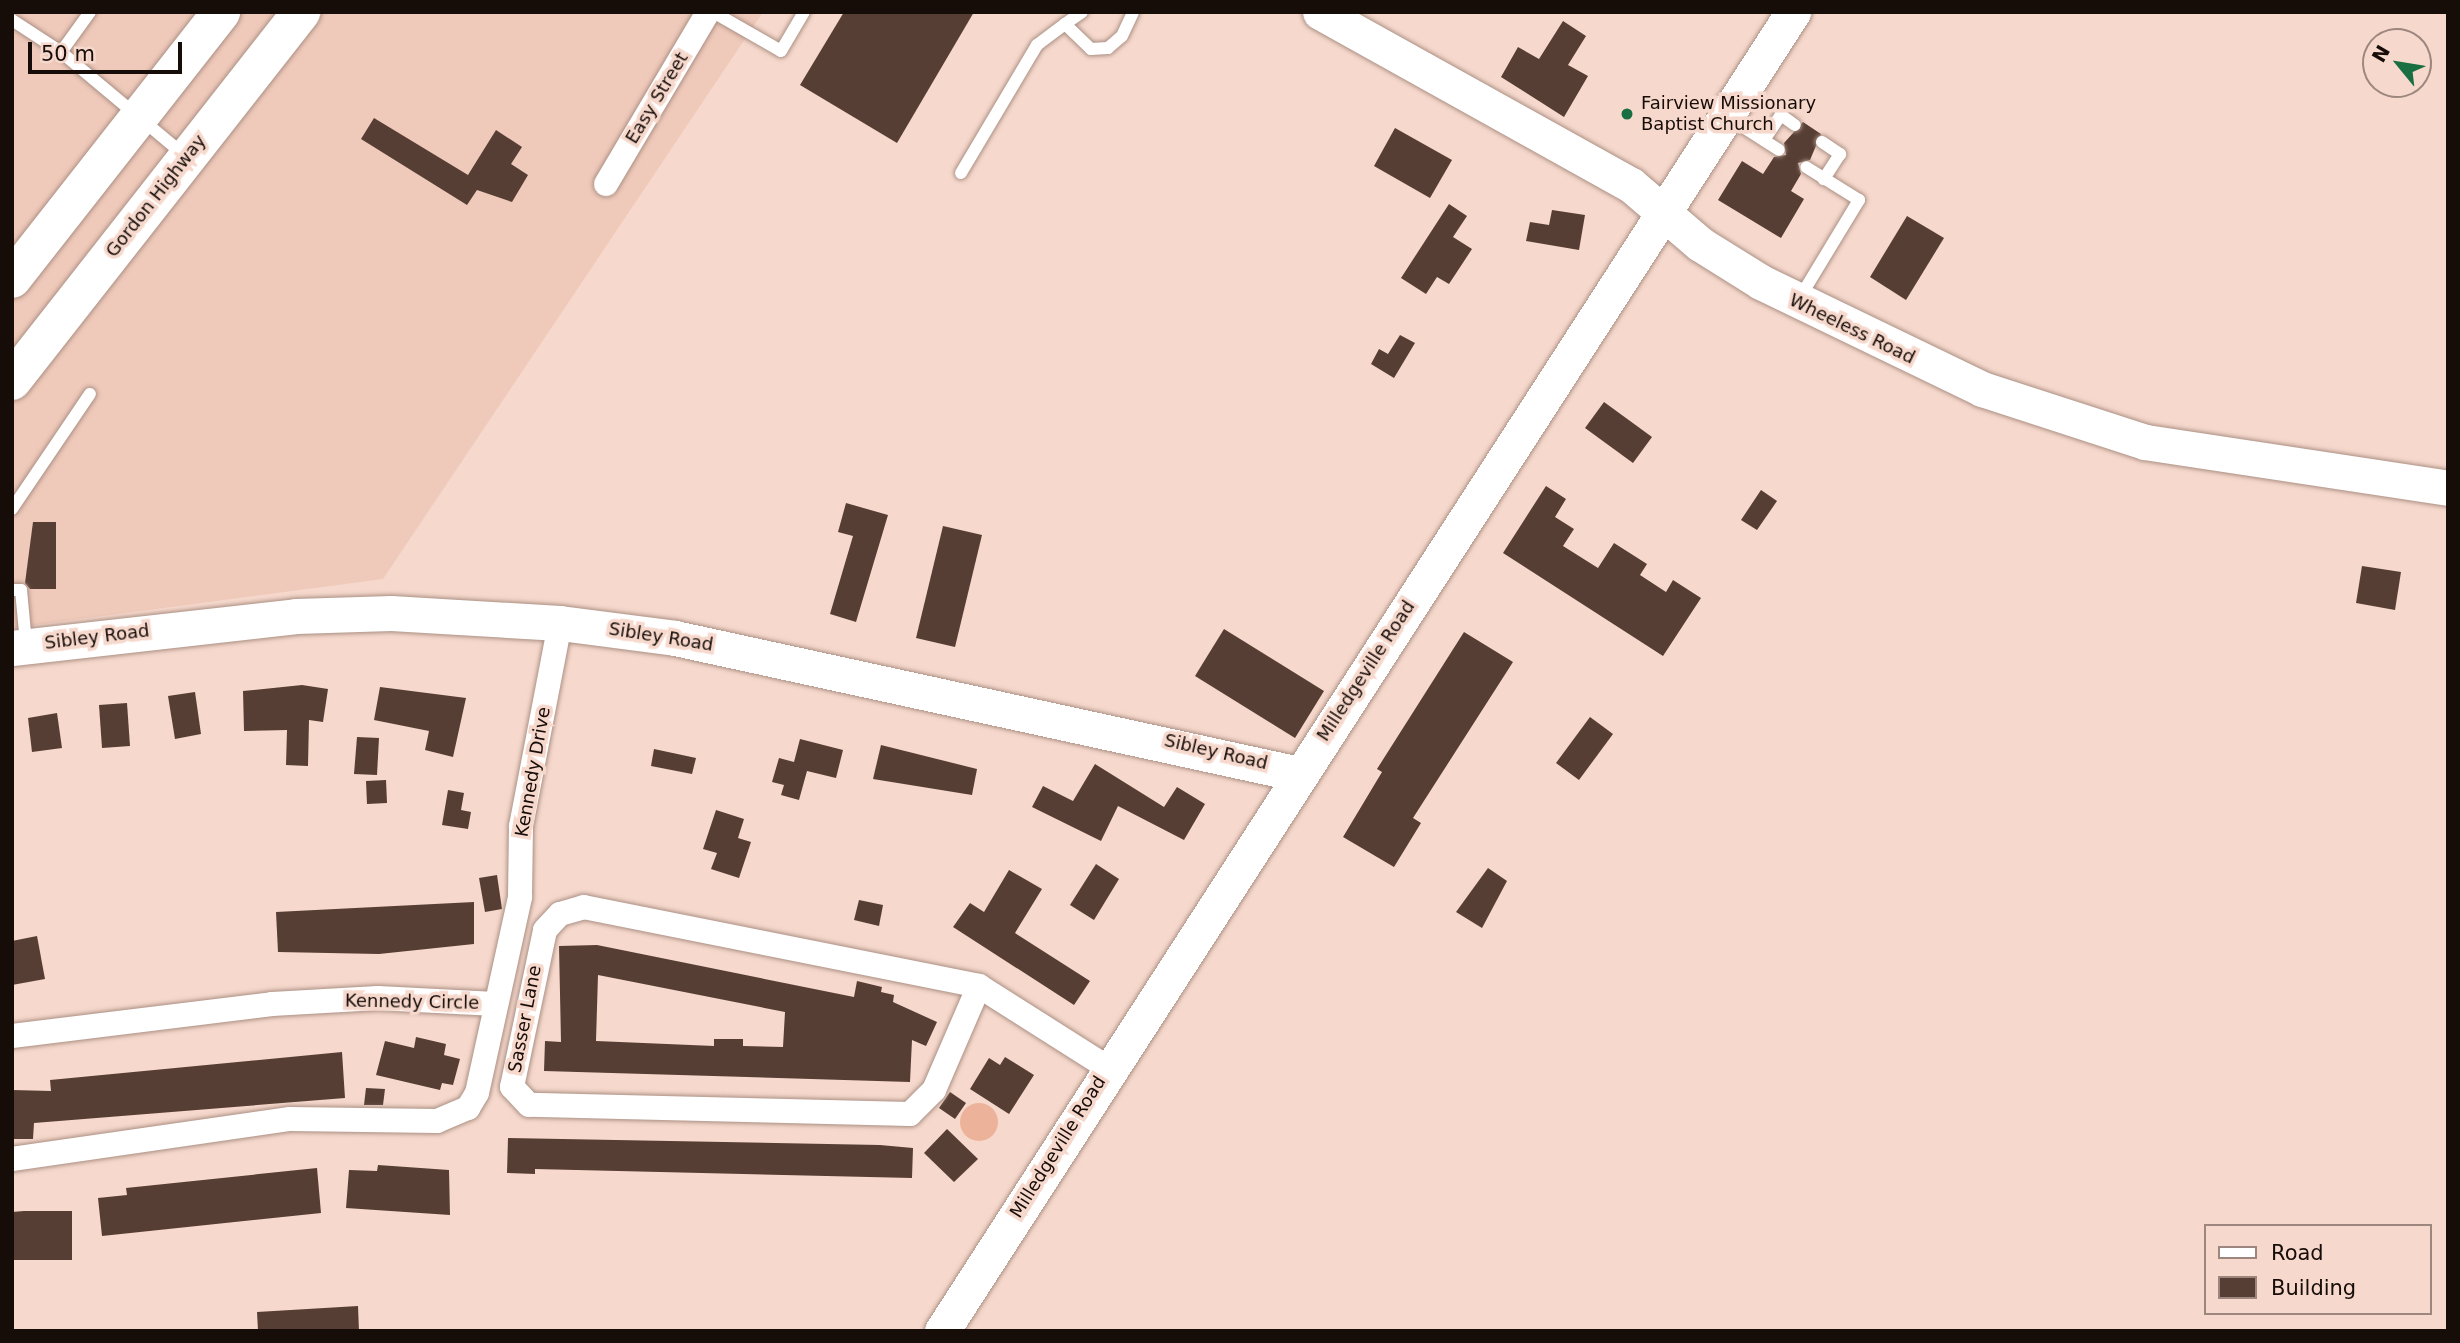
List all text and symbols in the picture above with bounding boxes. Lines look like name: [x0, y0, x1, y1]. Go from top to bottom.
scale bar: [32, 28, 186, 72]
north arrow: [2362, 28, 2432, 98]
text: N: [2367, 41, 2394, 66]
text: 50 m: [41, 42, 95, 66]
street label: Easy Street: [621, 48, 693, 148]
place label: Fairview Missionary Baptist Church: [1641, 93, 1816, 136]
marker: Fairview Missionary Baptist Church: [1619, 106, 1635, 122]
street label: Gordon Highway: [102, 130, 210, 262]
street label: Wheeless Road: [1786, 289, 1918, 369]
street label: Milledgeville Road: [1313, 597, 1419, 745]
street label: Sibley Road: [607, 618, 715, 656]
street label: Sibley Road: [43, 620, 151, 654]
street label: Kennedy Drive: [511, 705, 555, 839]
street label: Sibley Road: [1162, 730, 1270, 774]
street label: Sasser Lane: [504, 963, 546, 1075]
street label: Kennedy Circle: [345, 990, 479, 1014]
street label: Milledgeville Road: [1006, 1072, 1110, 1222]
legend: [2204, 1224, 2432, 1315]
text: Road: [2271, 1241, 2324, 1265]
text: Building: [2271, 1276, 2356, 1300]

